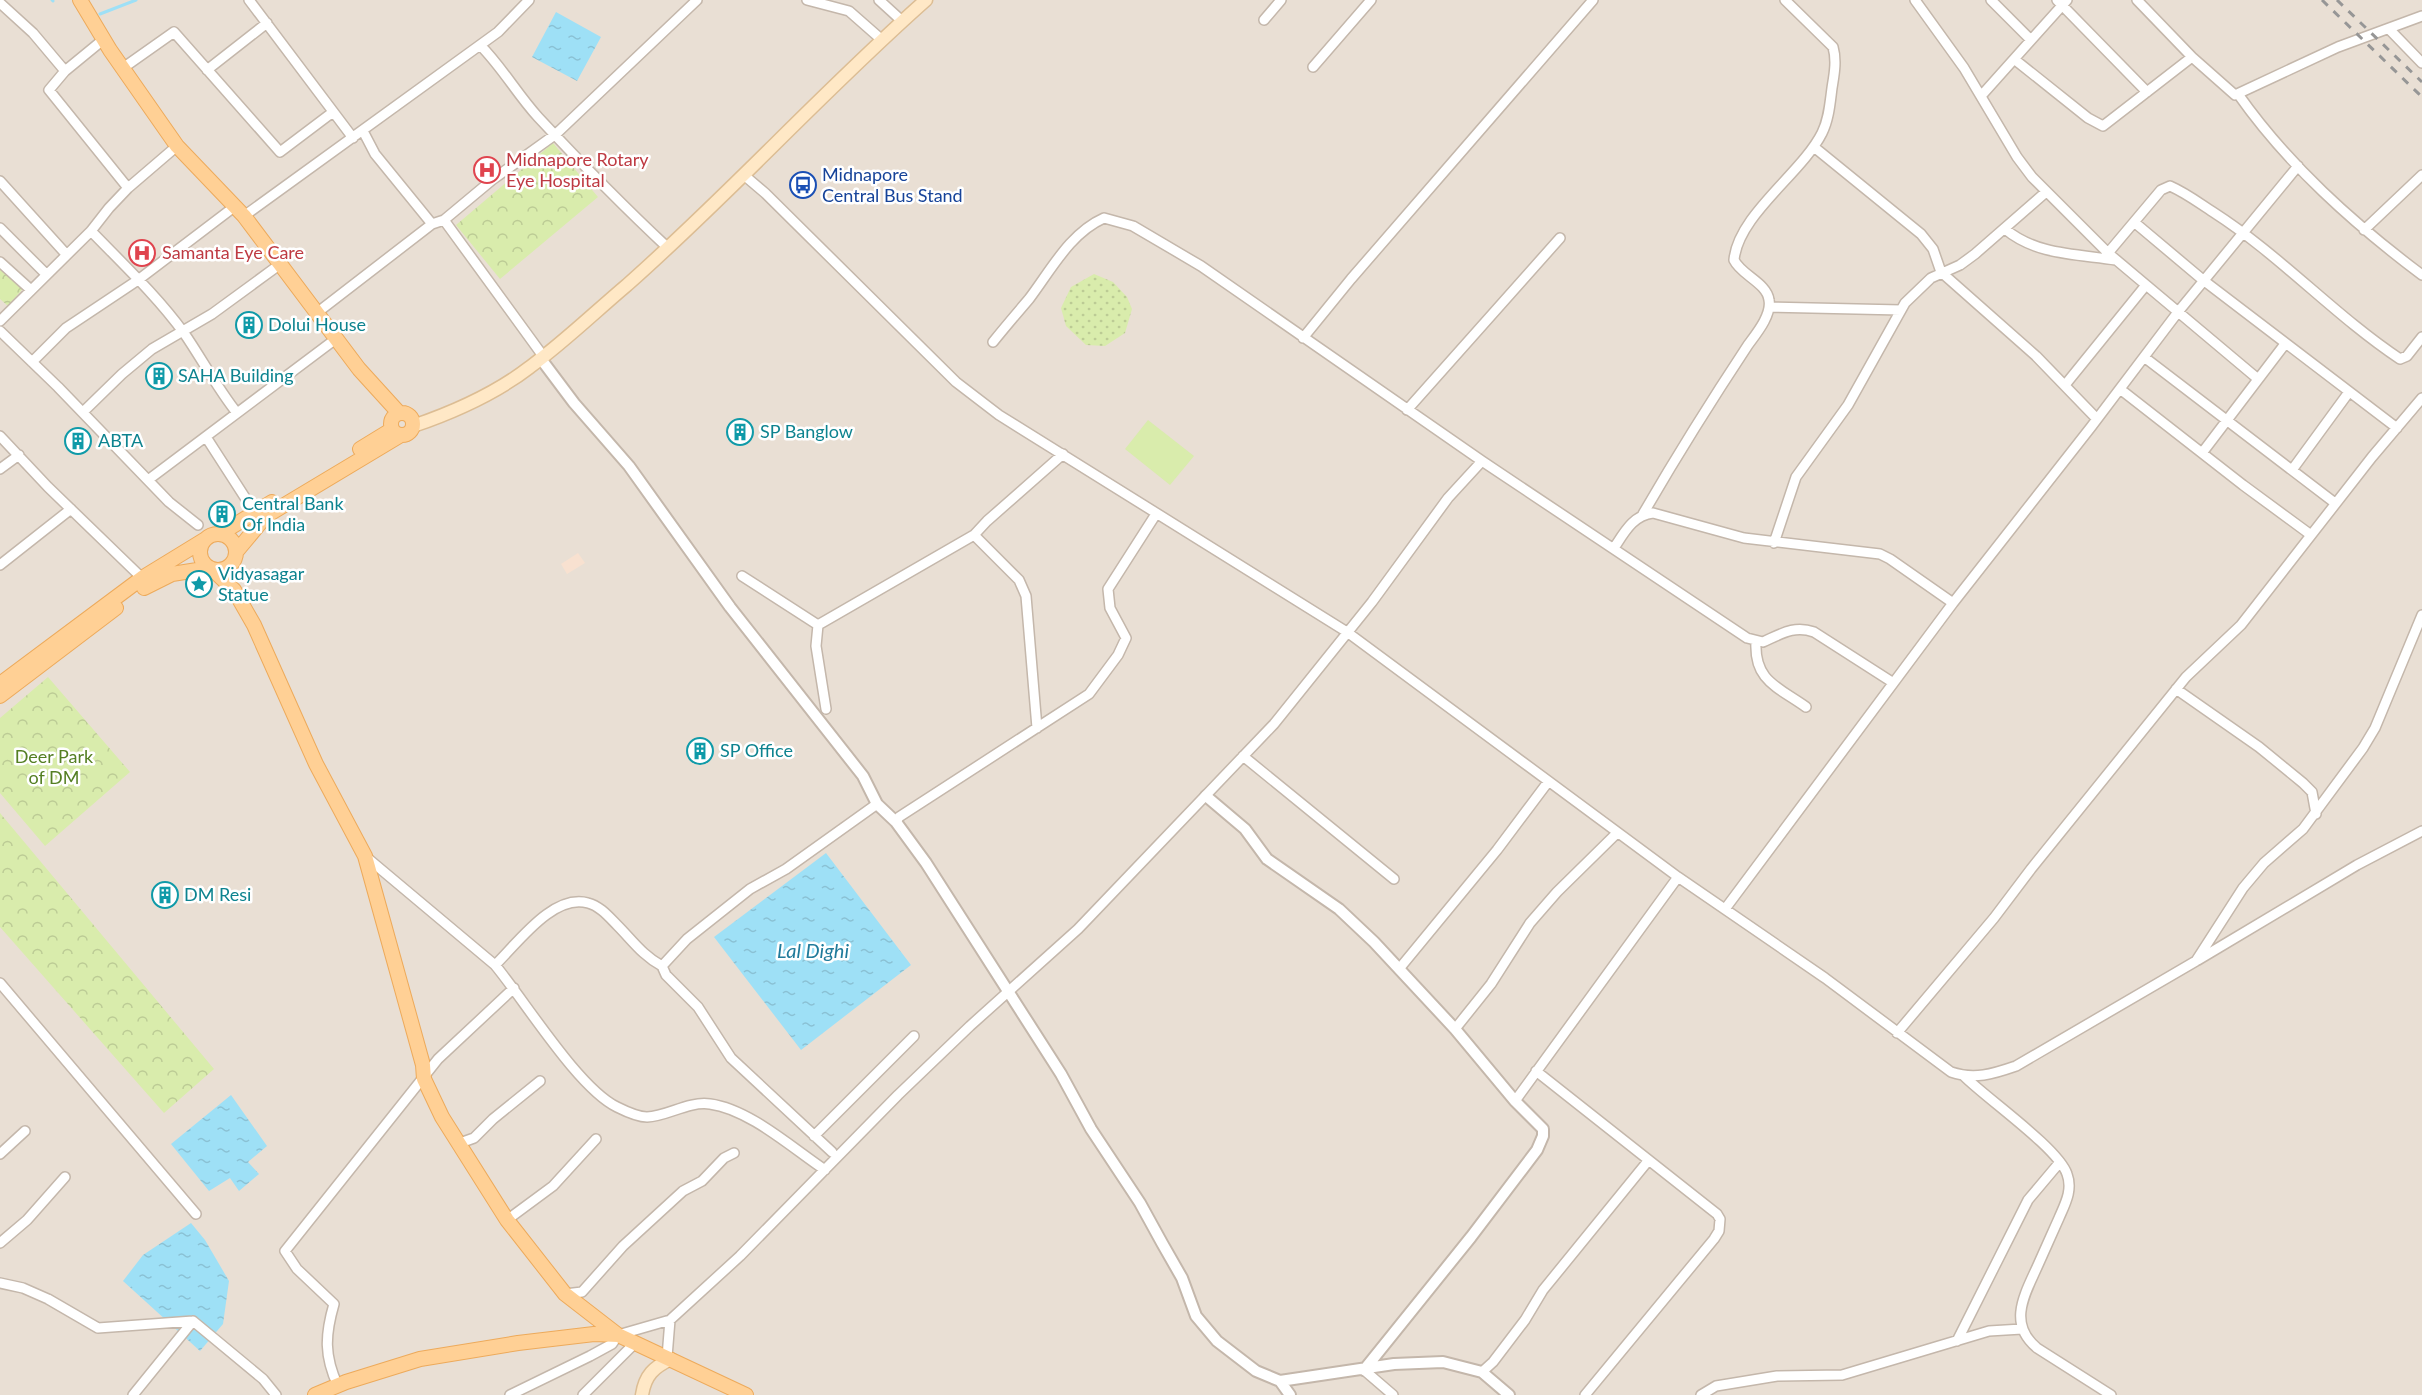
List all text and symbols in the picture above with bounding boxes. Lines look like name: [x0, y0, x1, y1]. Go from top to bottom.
place label: Midnapore Rotary Eye Hospital: [506, 148, 649, 191]
hospital icon: Midnapore Rotary Eye Hospital: [472, 155, 502, 185]
place label: Midnapore Central Bus Stand: [822, 163, 963, 206]
bus stop icon: Midnapore Central Bus Stand: [788, 170, 818, 200]
hospital icon: Samanta Eye Care: [127, 238, 157, 268]
place label: Samanta Eye Care: [162, 241, 304, 263]
building icon: Dolui House: [234, 310, 264, 340]
place label: Dolui House: [268, 313, 366, 335]
building icon: SAHA Building: [144, 361, 174, 391]
place label: SAHA Building: [178, 364, 294, 386]
building icon: SP Banglow: [725, 417, 755, 447]
place label: SP Banglow: [760, 420, 853, 442]
building icon: ABTA: [63, 426, 93, 456]
place label: ABTA: [98, 429, 144, 451]
place label: Central Bank Of India: [242, 492, 344, 535]
building icon: Central Bank Of India: [207, 499, 237, 529]
place label: Vidyasagar Statue: [218, 562, 305, 605]
place icon: Vidyasagar Statue: [184, 569, 214, 599]
building icon: SP Office: [685, 736, 715, 766]
place label: SP Office: [720, 739, 793, 761]
park label: Deer Park of DM: [15, 745, 94, 788]
building icon: DM Resi: [150, 880, 180, 910]
place label: DM Resi: [184, 883, 251, 905]
water label: Lal Dighi: [777, 938, 849, 962]

